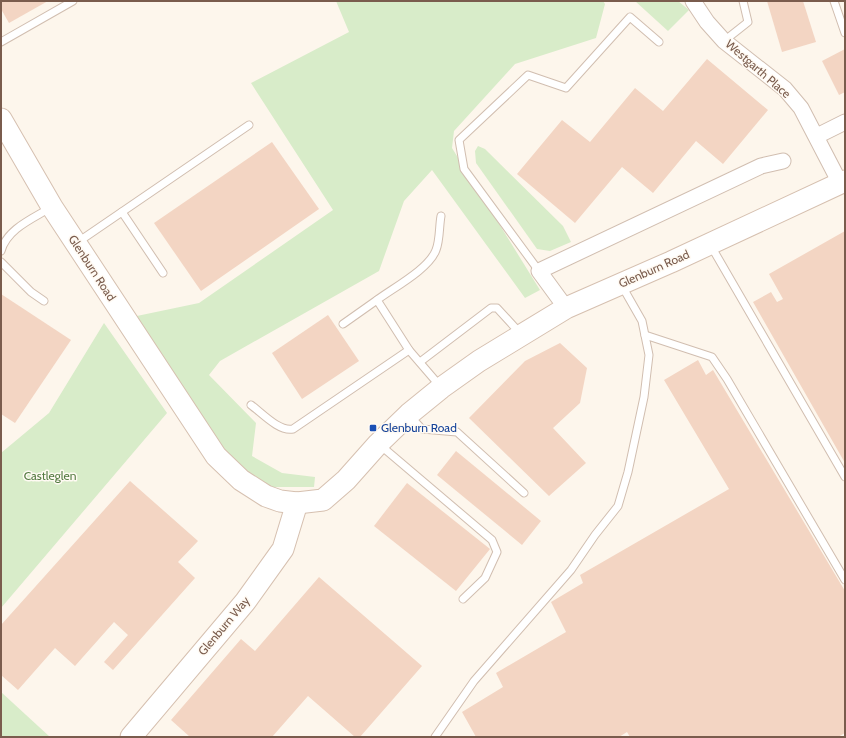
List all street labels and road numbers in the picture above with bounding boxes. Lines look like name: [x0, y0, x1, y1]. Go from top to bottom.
street label: Westgarth Place: [723, 36, 794, 101]
street label: Glenburn Road: [65, 232, 119, 304]
street label: Glenburn Road: [616, 246, 691, 291]
street label: Glenburn Way: [195, 593, 253, 658]

